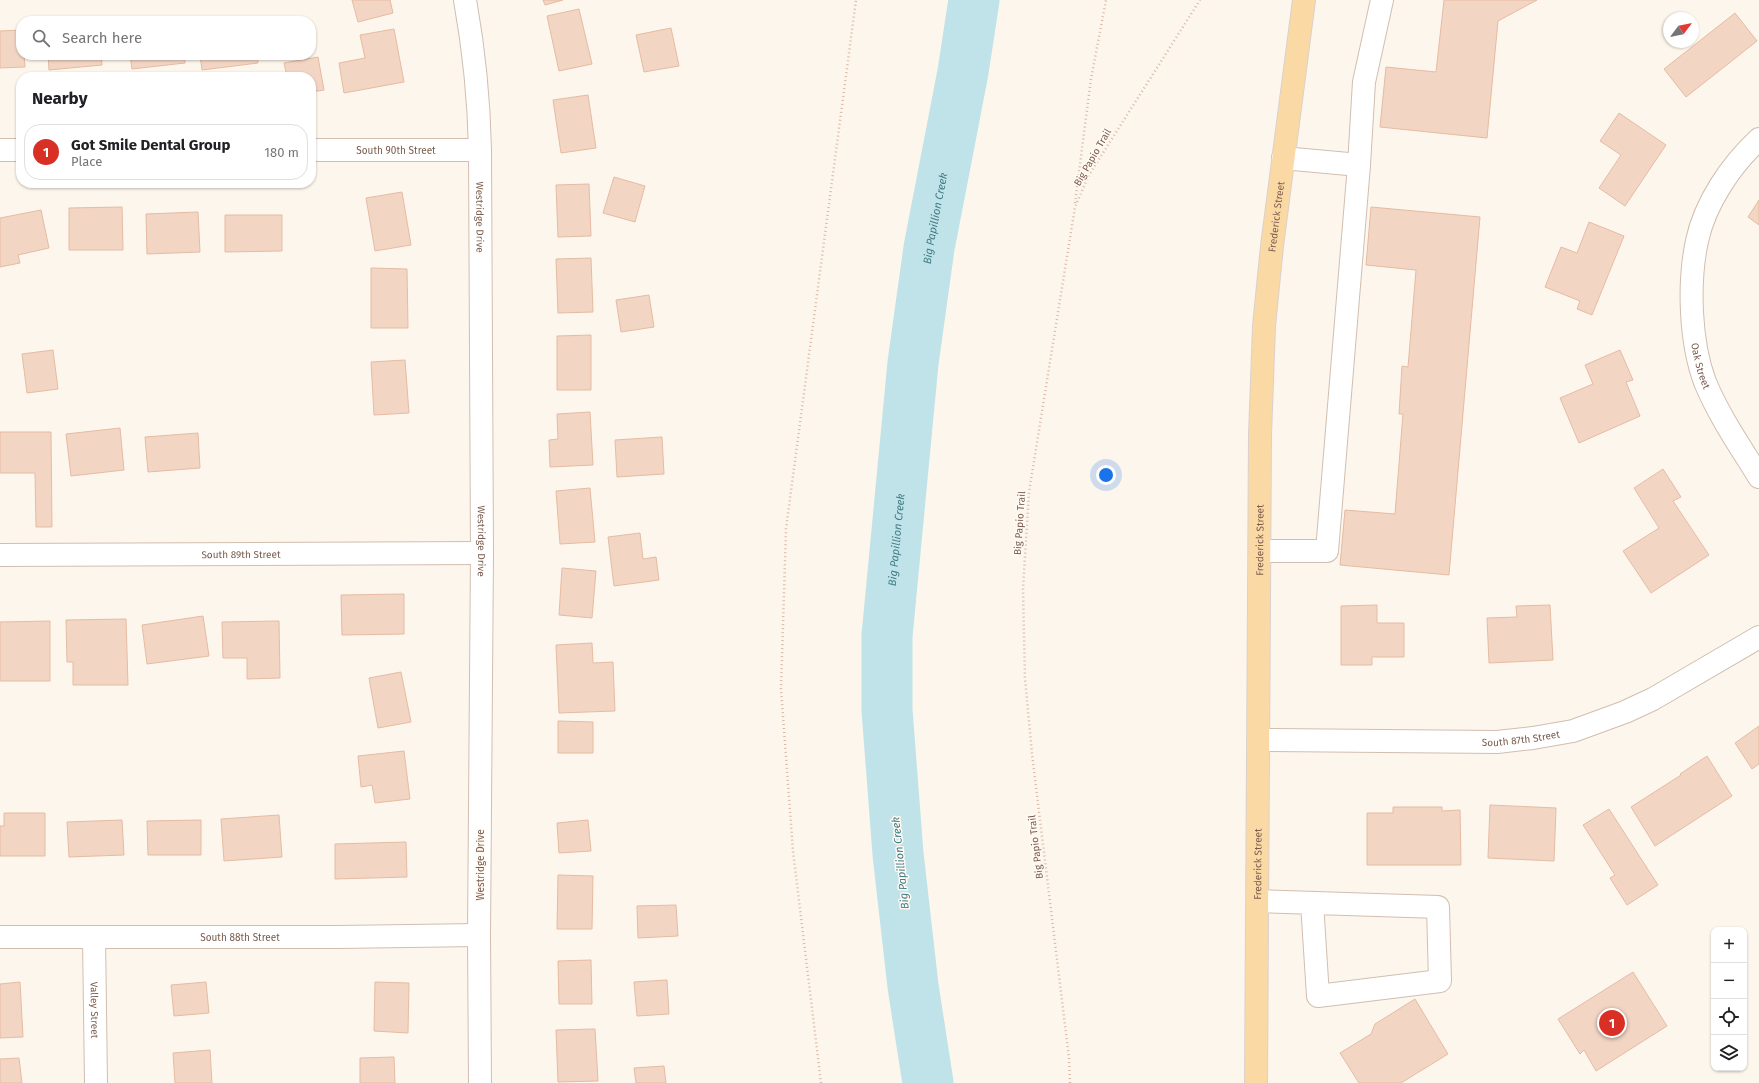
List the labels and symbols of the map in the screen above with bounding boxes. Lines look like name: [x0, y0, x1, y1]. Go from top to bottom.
north arrow: [1663, 12, 1699, 48]
street label: Big Papio Trail: [1072, 127, 1114, 188]
street label: South 90th Street: [356, 145, 436, 157]
water label: Big Papillion Creek: [921, 172, 950, 265]
street label: Frederick Street: [1266, 180, 1287, 253]
street label: Westridge Drive: [473, 181, 486, 253]
street label: Oak Street: [1688, 342, 1712, 391]
your location: [1096, 465, 1116, 485]
street label: Big Papio Trail: [1012, 491, 1028, 556]
water label: Big Papillion Creek: [886, 493, 908, 587]
street label: Frederick Street: [1254, 504, 1267, 576]
street label: Westridge Drive: [475, 505, 487, 577]
street label: South 89th Street: [201, 549, 281, 561]
street label: South 87th Street: [1482, 728, 1561, 749]
street label: Big Papio Trail: [1026, 814, 1046, 880]
water label: Big Papillion Creek: [889, 816, 912, 910]
street label: Frederick Street: [1252, 828, 1265, 900]
street label: Westridge Drive: [475, 829, 487, 901]
street label: South 88th Street: [200, 932, 280, 944]
street label: Valley Street: [88, 982, 100, 1039]
pin: 1: [1599, 1008, 1625, 1038]

